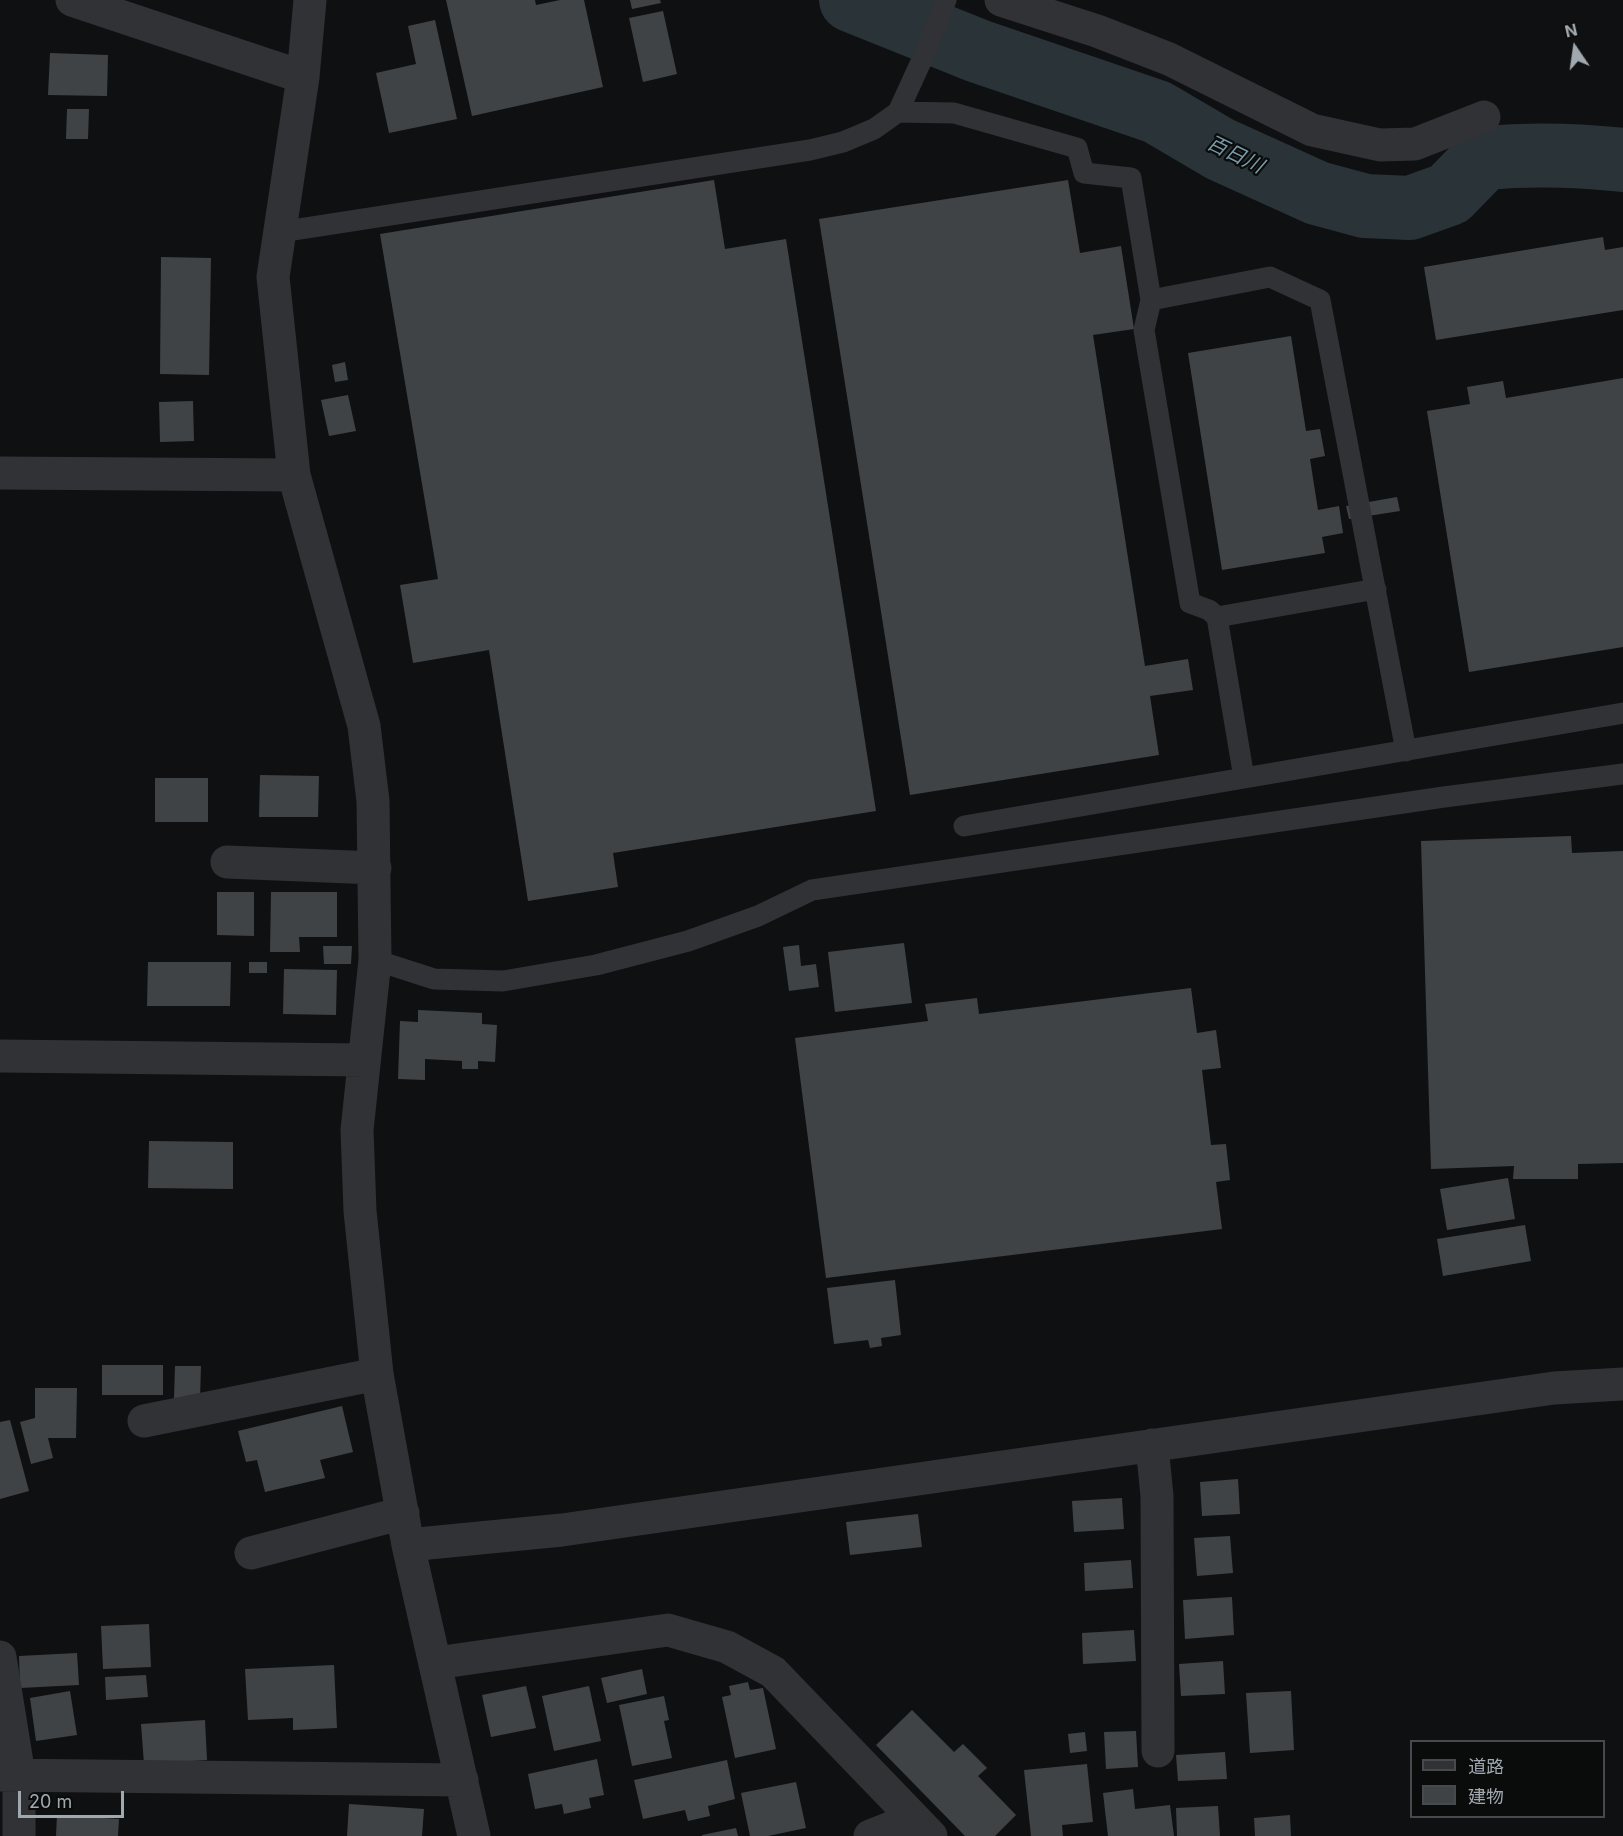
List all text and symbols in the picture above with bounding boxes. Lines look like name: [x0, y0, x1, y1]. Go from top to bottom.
north arrow: [1545, 18, 1605, 78]
text: N: [1563, 19, 1579, 42]
water label: 百日川: [1203, 131, 1267, 179]
legend: [1410, 1740, 1605, 1818]
text: 道路: [1468, 1756, 1504, 1777]
scale bar: [21, 1779, 128, 1817]
text: 建物: [1468, 1786, 1504, 1807]
text: 20 m: [29, 1791, 72, 1812]

